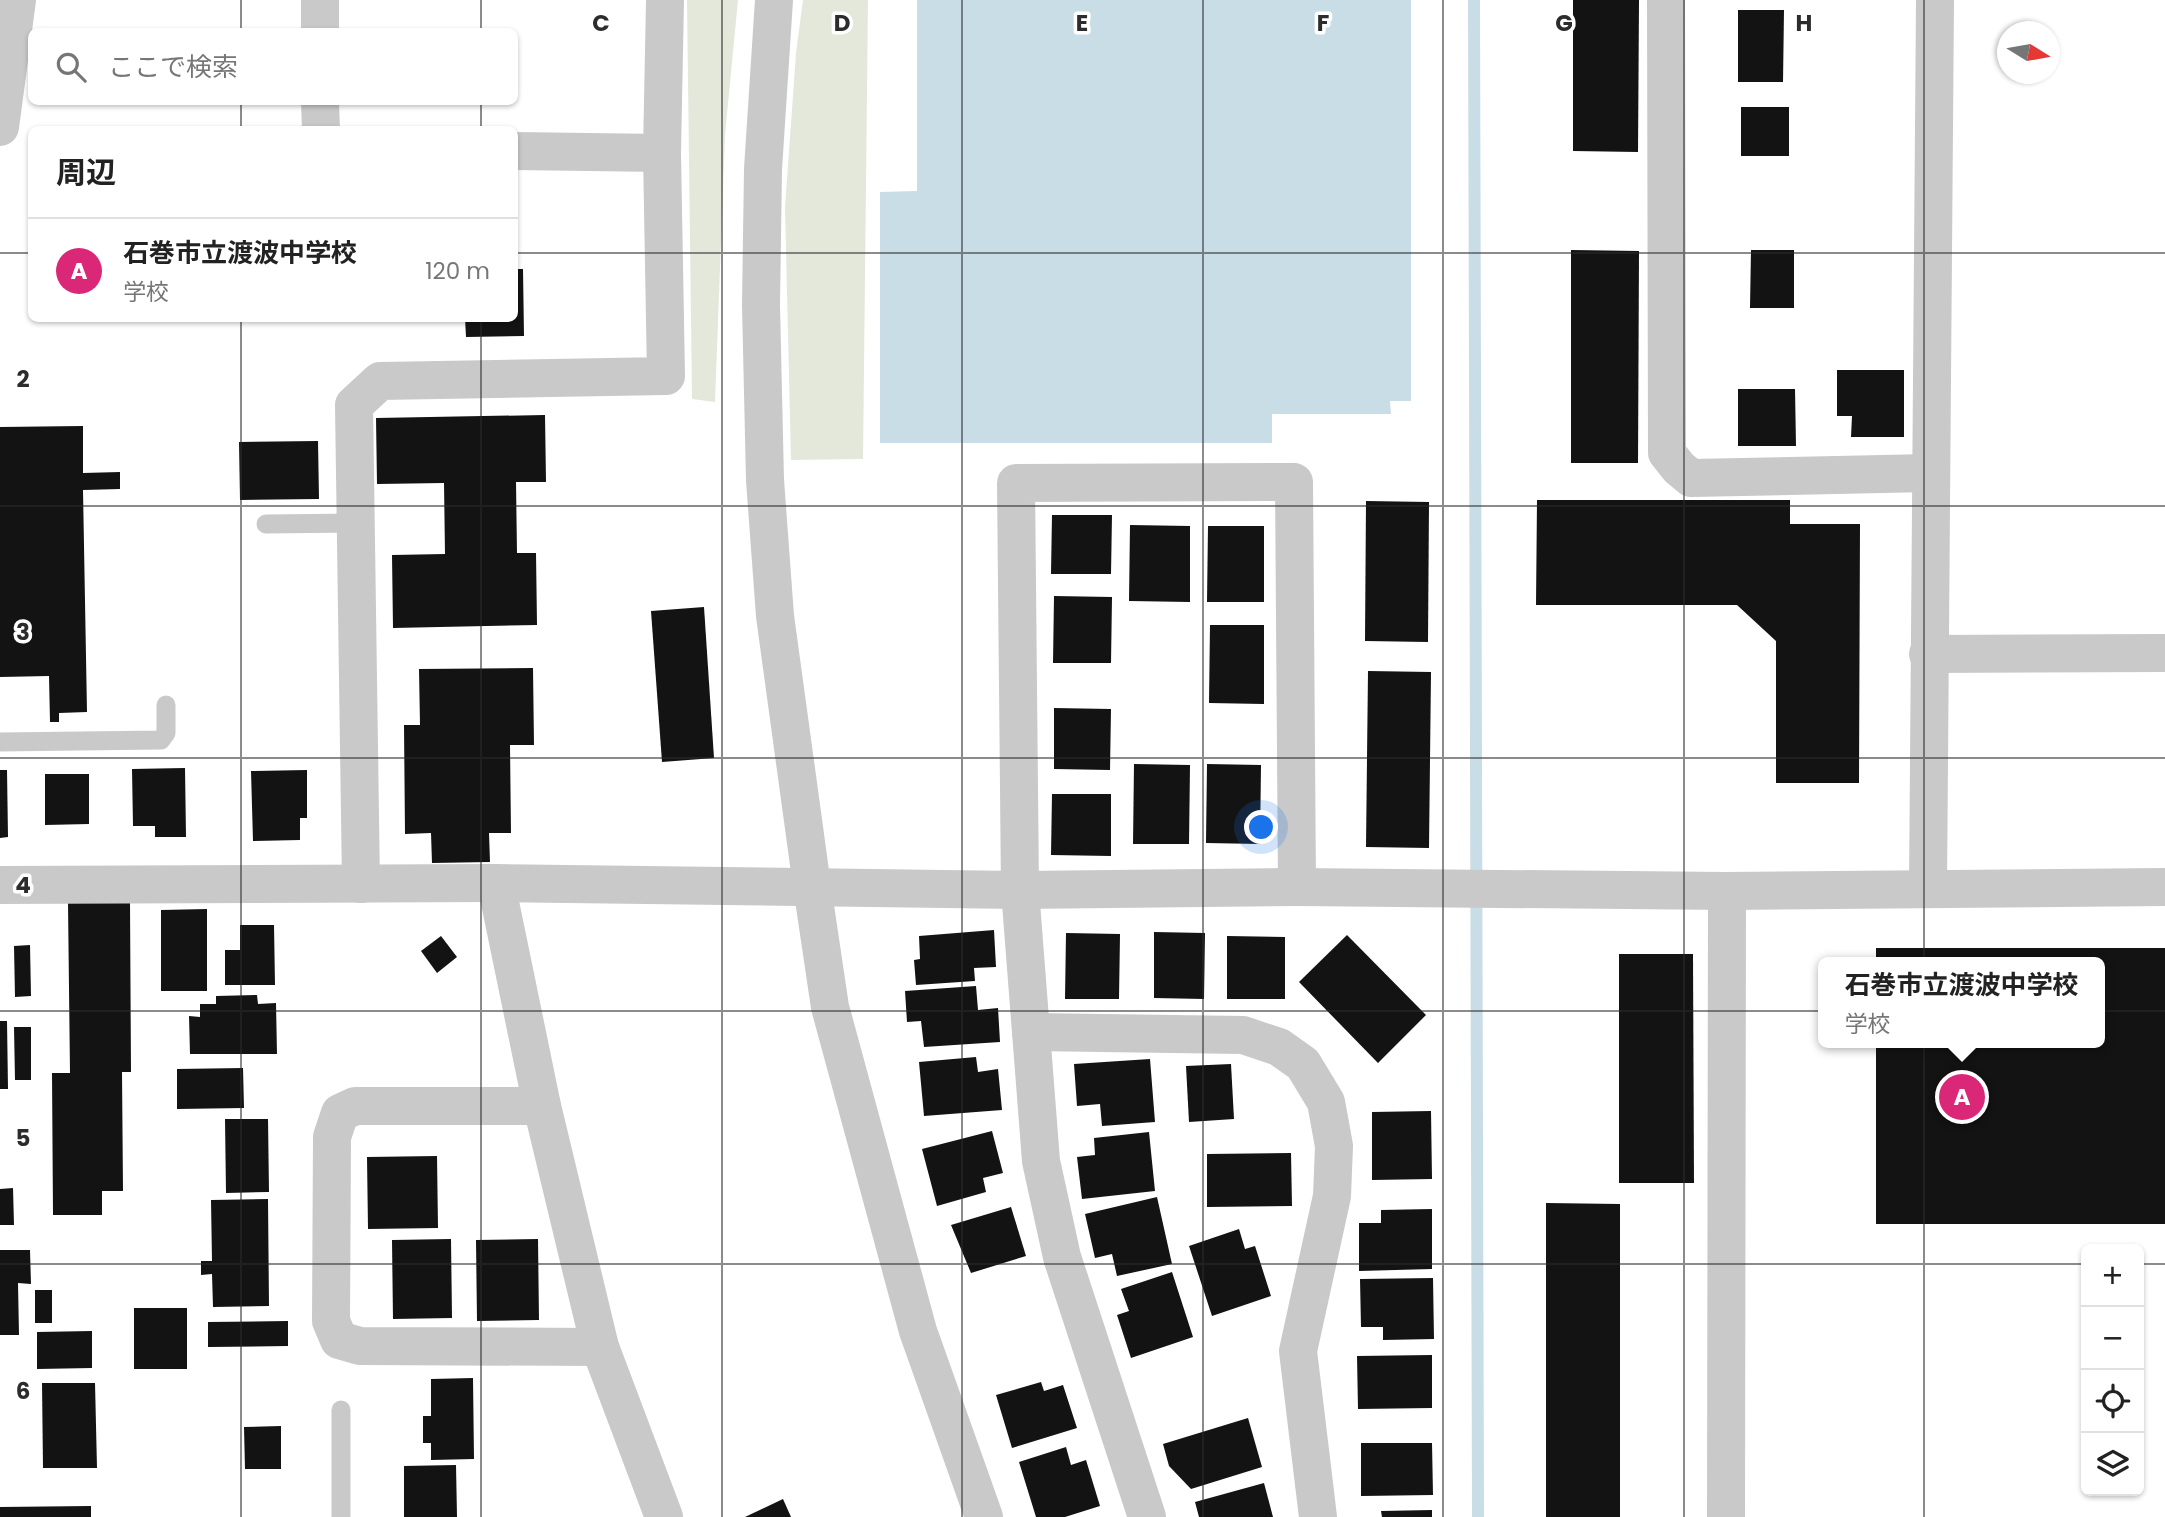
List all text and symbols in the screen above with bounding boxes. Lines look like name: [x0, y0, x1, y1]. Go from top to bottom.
text: C: [592, 7, 610, 39]
text: D: [834, 7, 850, 39]
text: E: [1076, 7, 1088, 39]
text: F: [1317, 7, 1329, 39]
text: G: [1555, 7, 1573, 39]
text: H: [1796, 7, 1812, 39]
north arrow: [1997, 21, 2060, 84]
search box: [28, 28, 518, 105]
icon: search: [52, 48, 90, 86]
text: ここで検索: [108, 49, 238, 85]
text: 周辺: [56, 151, 116, 194]
text: 石巻市立渡波中学校: [123, 235, 357, 271]
text: A: [71, 255, 87, 287]
text: 120 m: [425, 255, 490, 287]
text: 学校: [123, 276, 169, 308]
text: 2: [16, 363, 30, 395]
text: 3: [16, 616, 30, 648]
your location: [1244, 810, 1278, 844]
text: 4: [15, 869, 31, 901]
popup: [1818, 957, 2105, 1048]
text: 石巻市立渡波中学校: [1844, 967, 2079, 1003]
text: 学校: [1844, 1008, 1890, 1040]
pin: A: [1939, 1071, 1985, 1123]
text: 5: [16, 1122, 30, 1154]
map controls: [2081, 1244, 2144, 1496]
button: +: [2081, 1244, 2144, 1307]
button: −: [2081, 1307, 2144, 1370]
button: locate: [2081, 1370, 2144, 1433]
text: 6: [16, 1375, 30, 1407]
button: layers: [2081, 1433, 2144, 1496]

